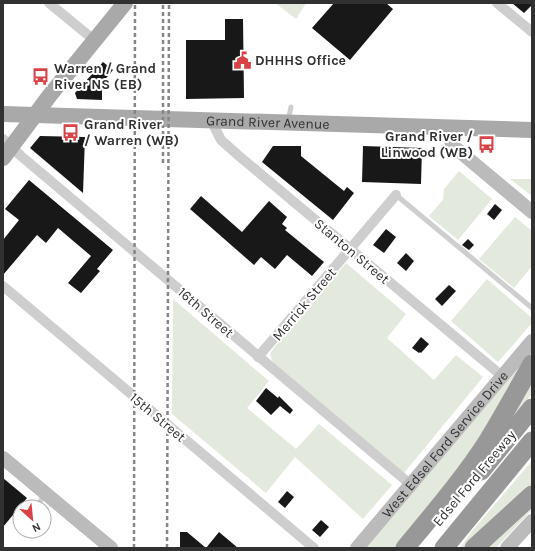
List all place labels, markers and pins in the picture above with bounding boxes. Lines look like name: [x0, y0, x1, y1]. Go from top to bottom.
public building icon: DHHHS Office: [232, 50, 252, 70]
place label: DHHHS Office: [255, 52, 346, 69]
place label: Warren / Grand River NS (EB): [54, 60, 156, 93]
bus stop icon: Warren / Grand River NS (EB): [31, 66, 51, 86]
place label: Grand River / Warren (WB): [84, 116, 179, 149]
bus stop icon: Grand River / Warren (WB): [61, 122, 81, 142]
place label: Grand River / Linwood (WB): [381, 128, 473, 161]
bus stop icon: Grand River / Linwood (WB): [476, 134, 496, 154]

